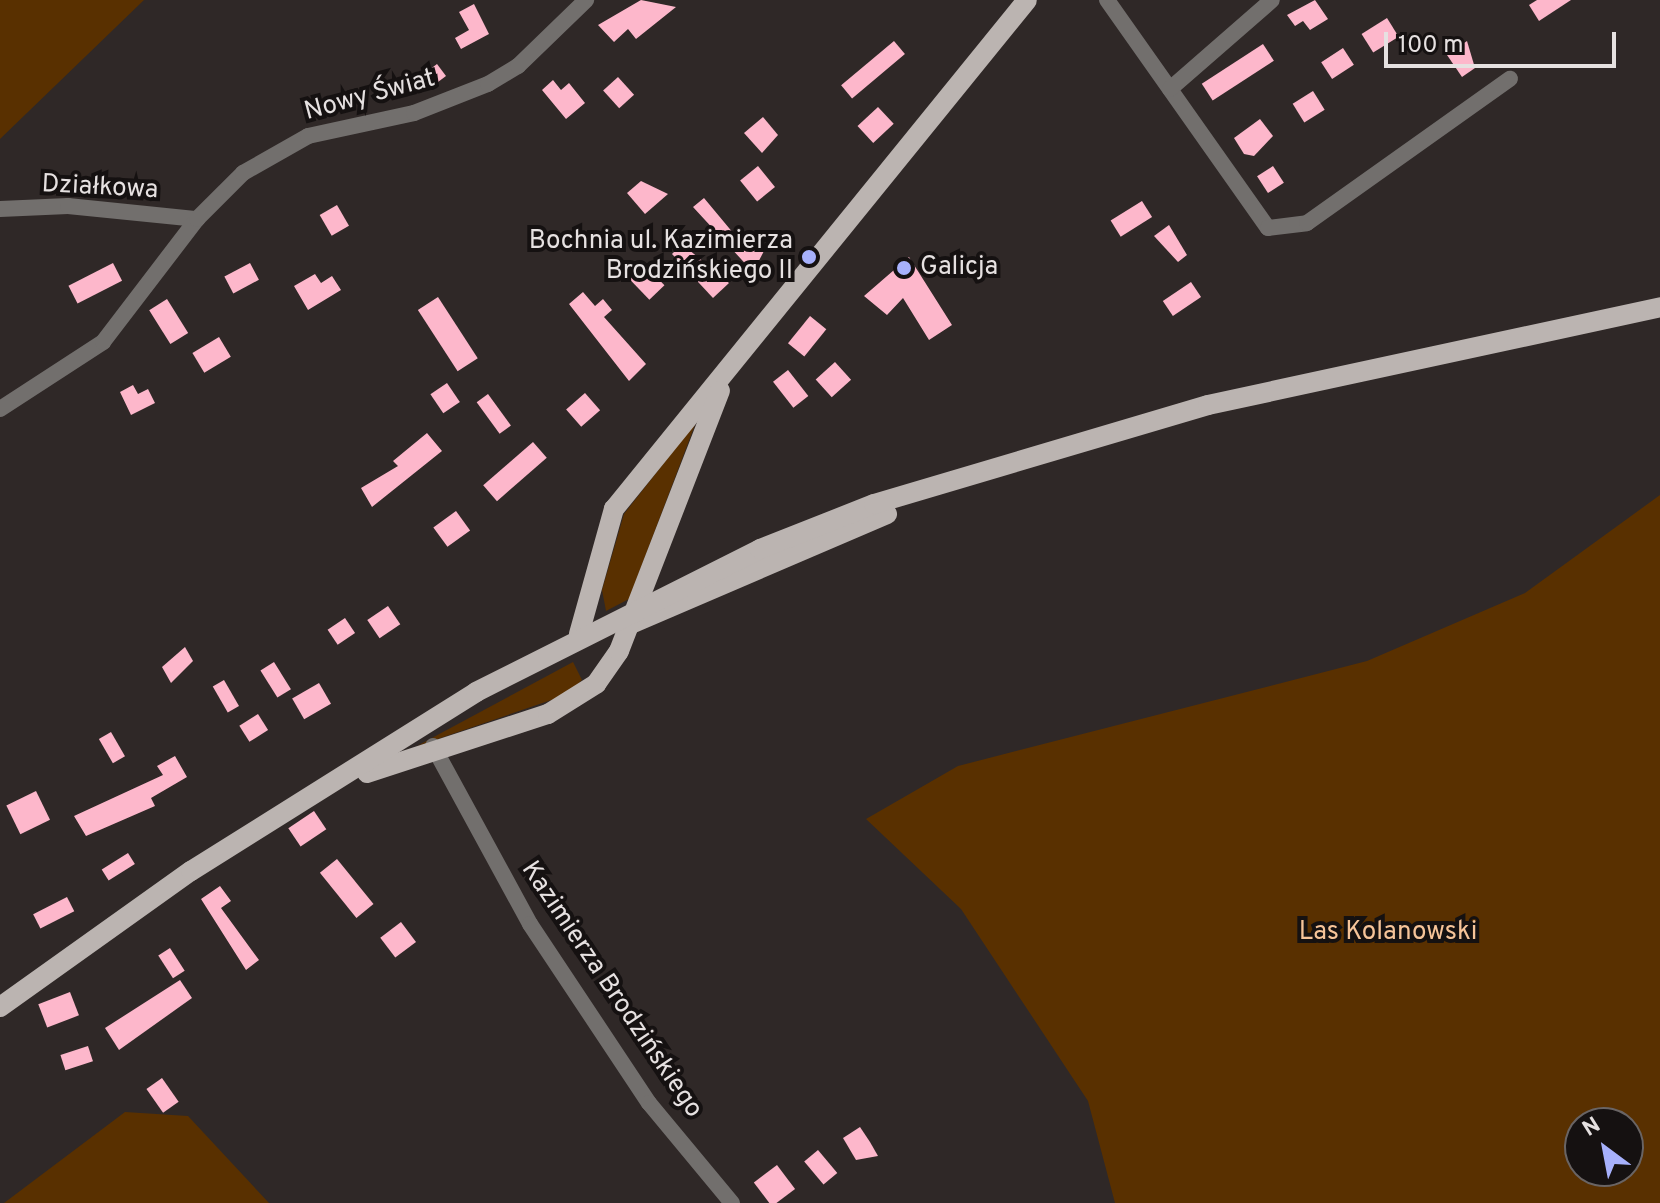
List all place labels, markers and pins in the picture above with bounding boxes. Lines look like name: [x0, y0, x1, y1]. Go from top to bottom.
place label: Bochnia ul. Kazimierza Brodzińskiego II: [529, 226, 793, 288]
marker: Bochnia ul. Kazimierza Brodzińskiego II: [800, 248, 818, 266]
place label: Galicja: [920, 252, 998, 284]
marker: Galicja: [895, 259, 913, 277]

